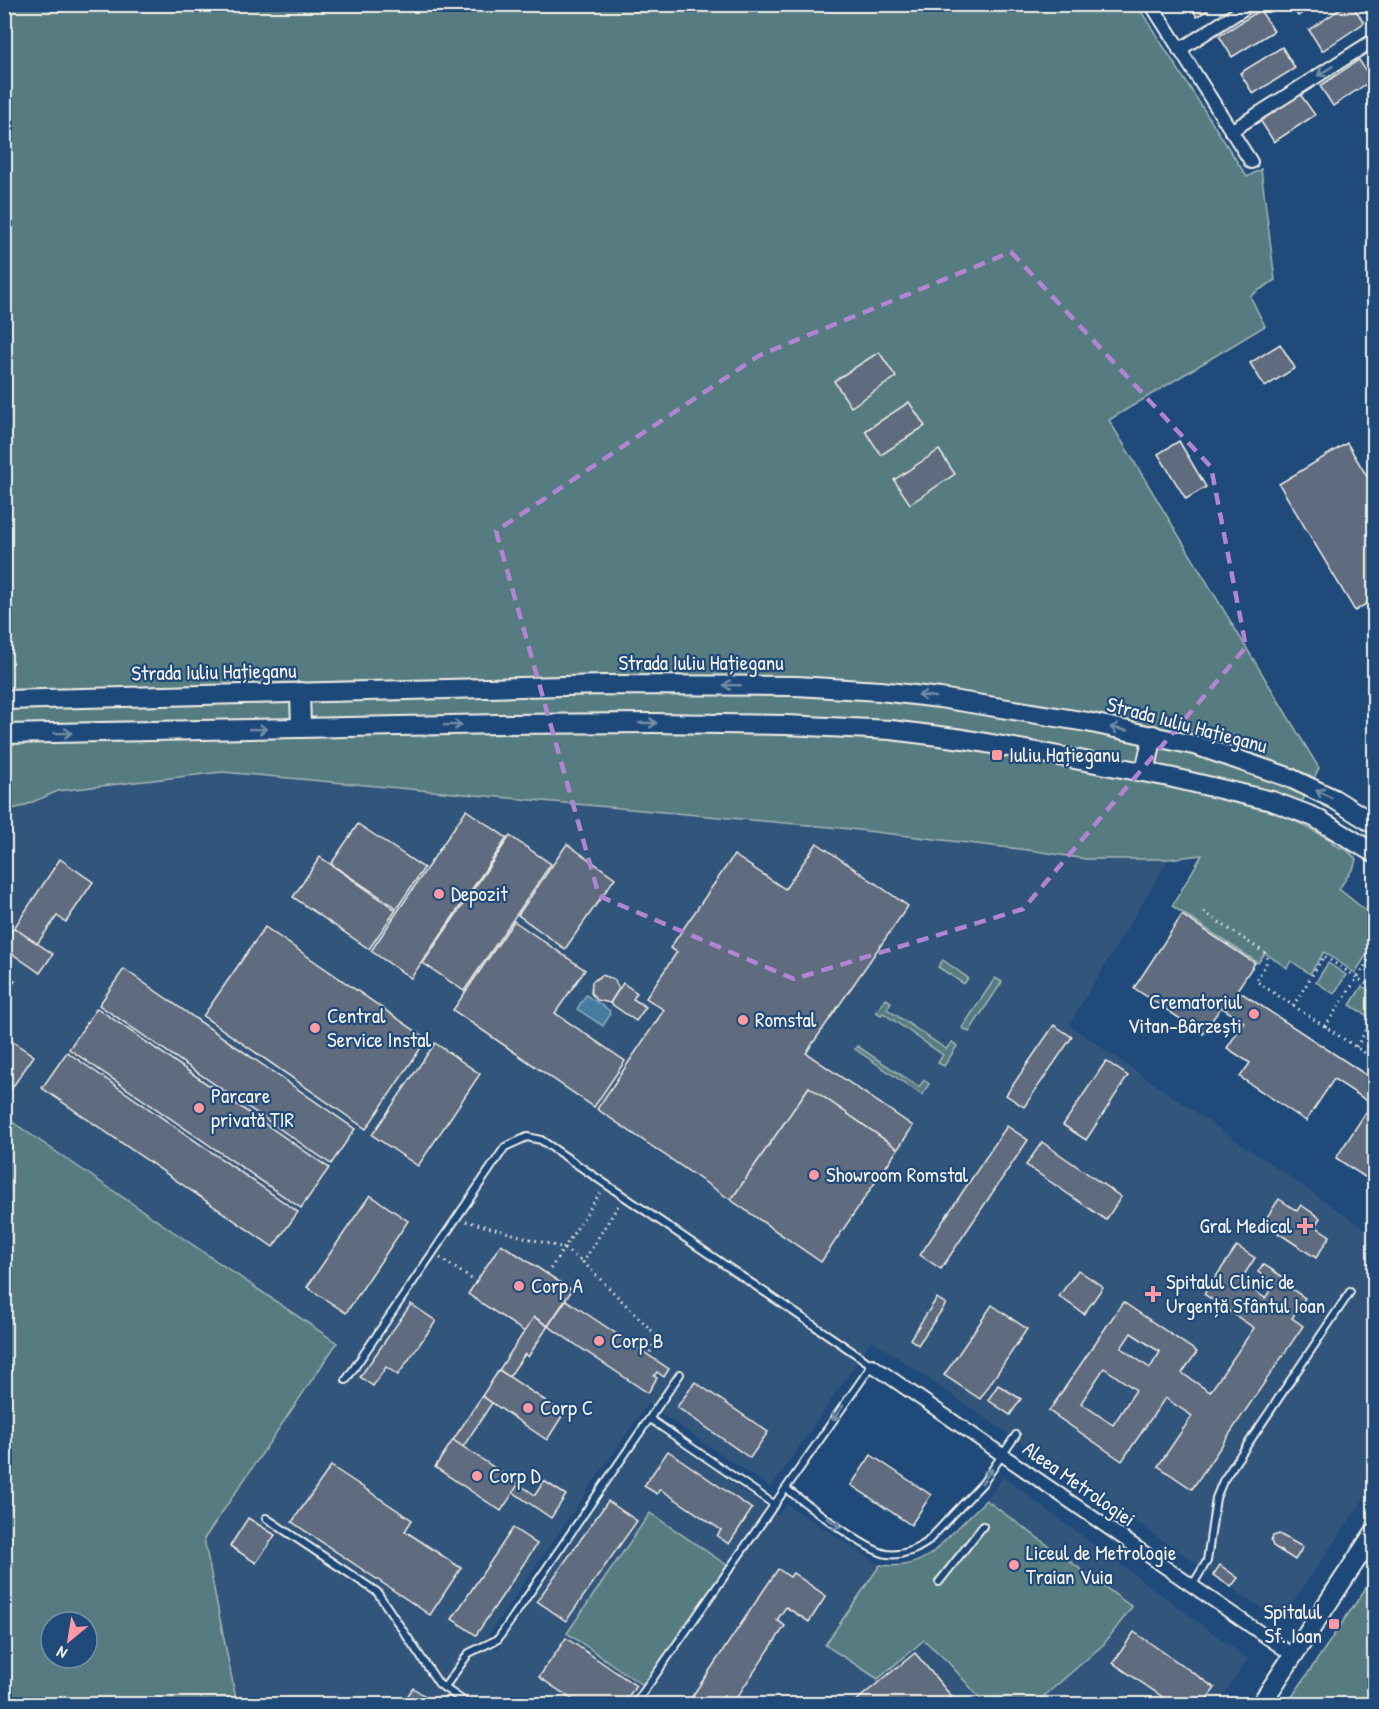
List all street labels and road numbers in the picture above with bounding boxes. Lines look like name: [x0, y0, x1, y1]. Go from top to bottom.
street label: Strada Iuliu Hațieganu: [618, 648, 784, 677]
street label: Strada Iuliu Hațieganu: [131, 656, 297, 687]
street label: Strada Iuliu Hațieganu: [1104, 689, 1271, 760]
street label: Aleea Metrologiei: [1017, 1434, 1141, 1533]

